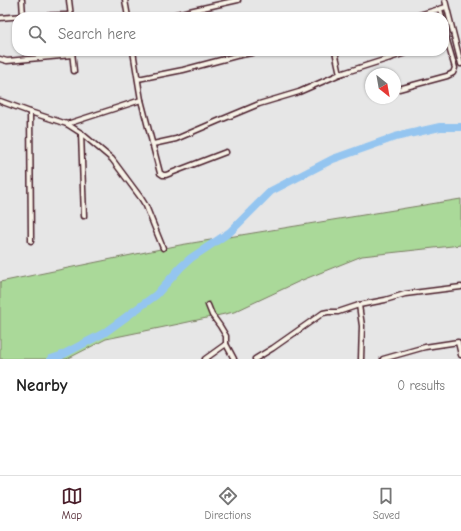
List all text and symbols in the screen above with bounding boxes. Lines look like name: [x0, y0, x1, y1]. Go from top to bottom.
search box: [12, 12, 449, 56]
icon: search: [26, 23, 48, 45]
text: Search here: [58, 25, 136, 43]
north arrow: [365, 68, 401, 104]
text: Nearby: [16, 376, 67, 395]
text: 0 results: [397, 378, 445, 393]
tab: Map: [61, 485, 83, 522]
tab: Directions: [205, 485, 251, 522]
tab: Saved: [373, 485, 400, 522]

